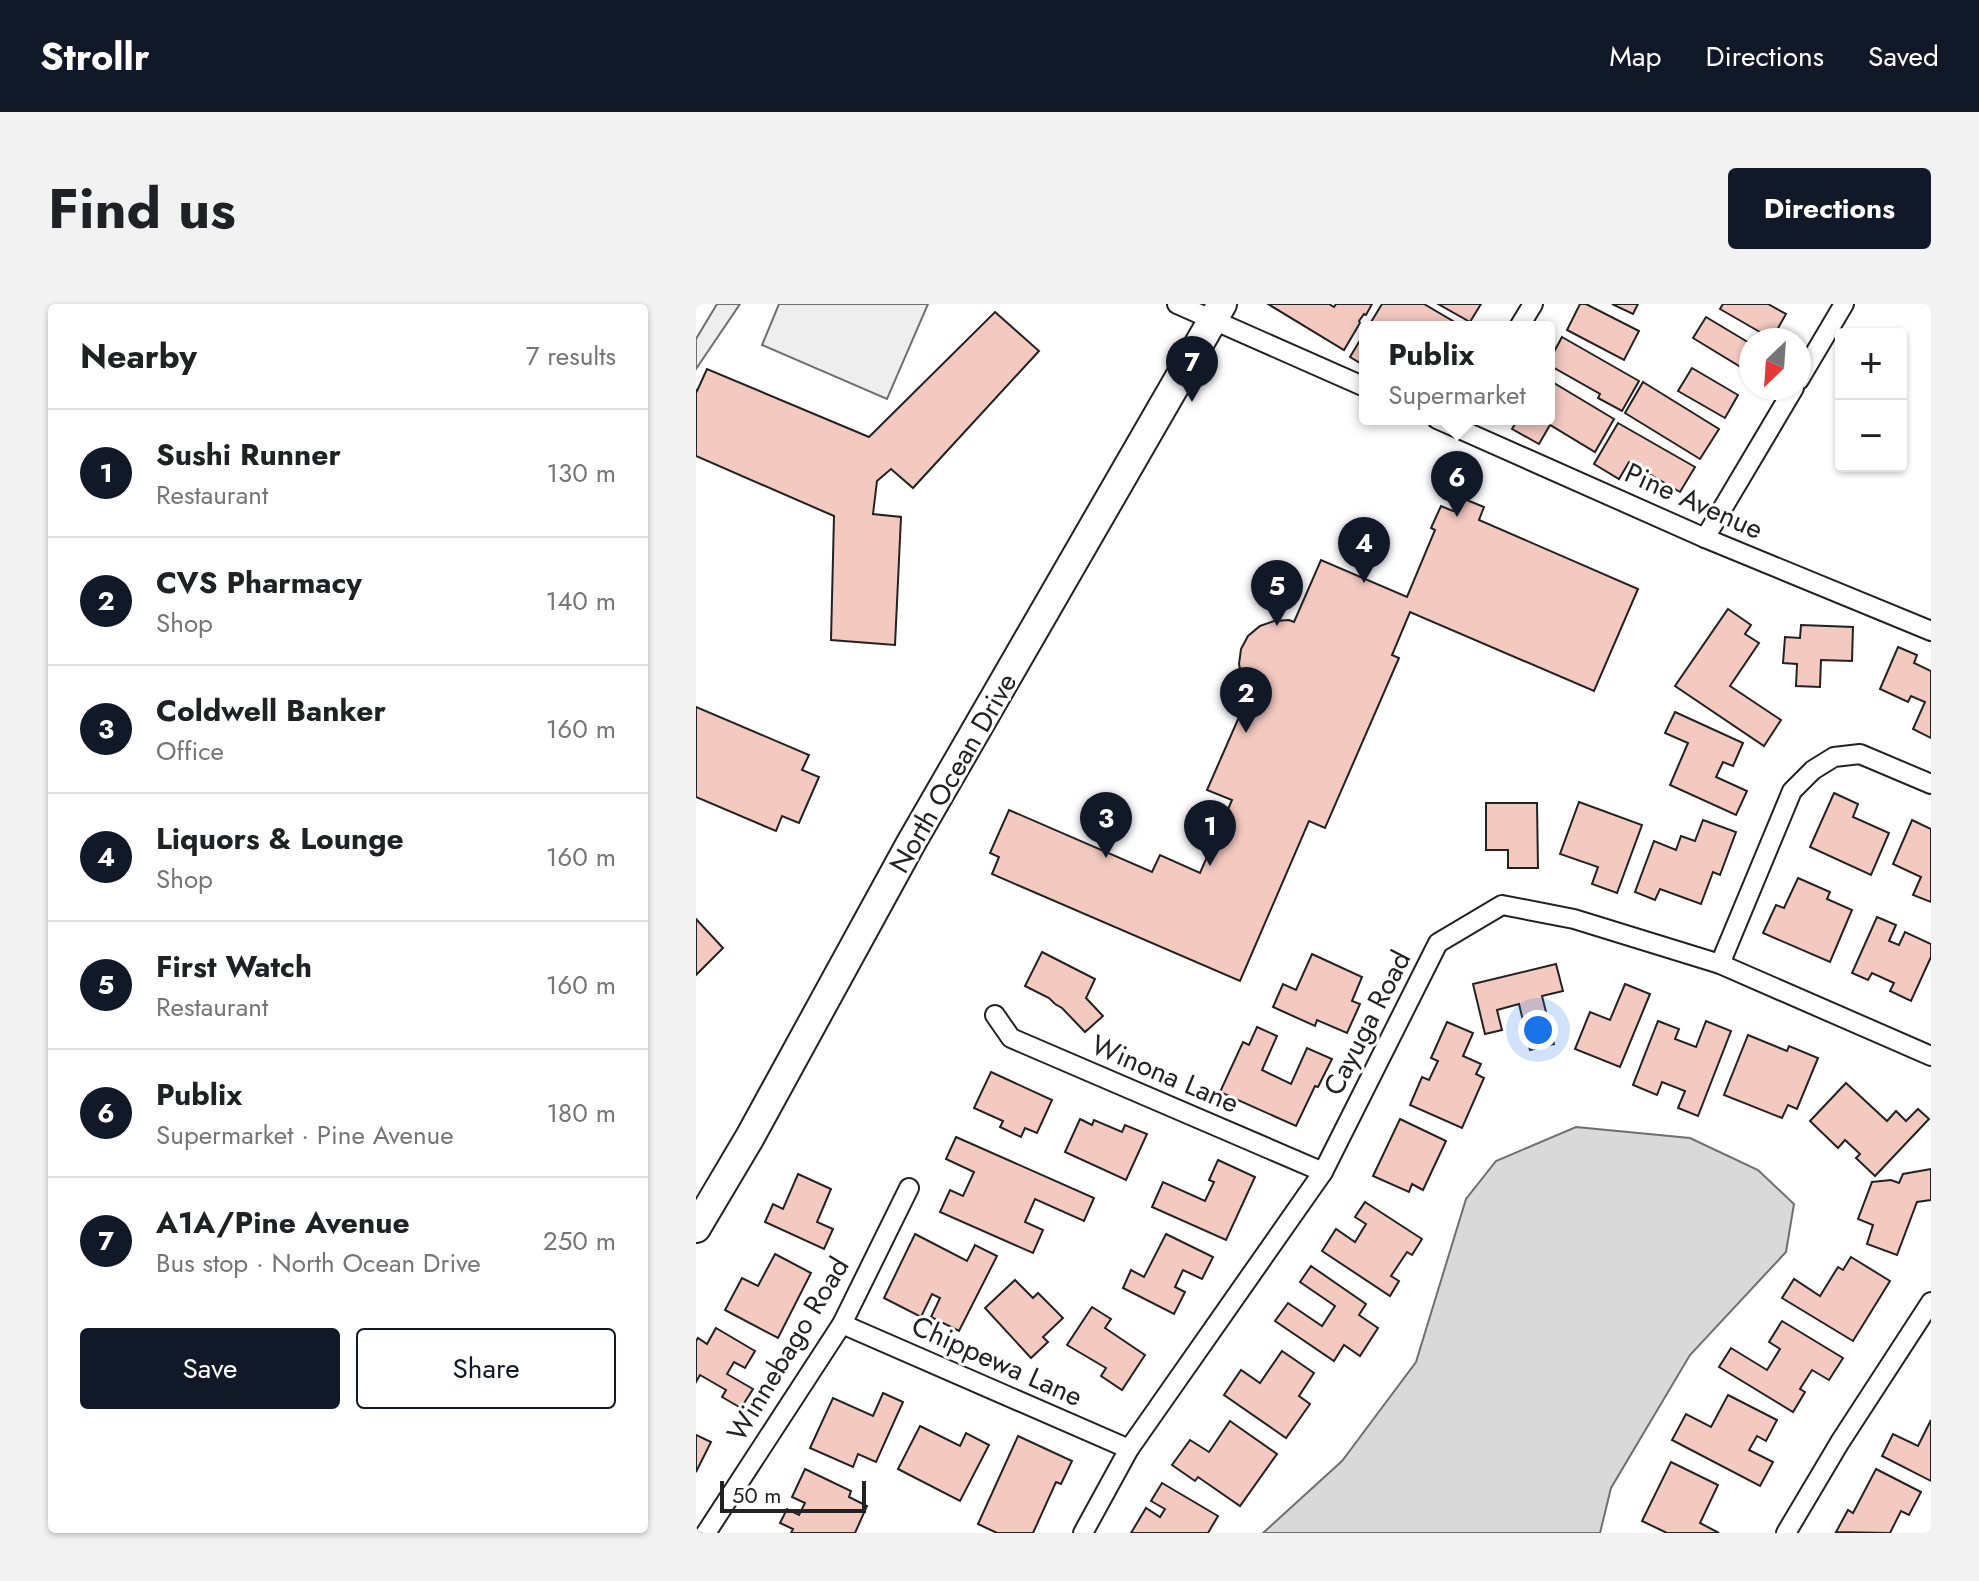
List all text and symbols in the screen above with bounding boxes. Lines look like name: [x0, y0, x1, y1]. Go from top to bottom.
text: Strollr: [40, 29, 149, 84]
text: Map: [1609, 36, 1661, 77]
text: Directions: [1705, 36, 1824, 77]
text: Saved: [1868, 36, 1939, 77]
text: Find us: [48, 168, 236, 249]
button: Directions: [1728, 168, 1931, 249]
popup: [1359, 321, 1555, 425]
north arrow: [1739, 328, 1811, 400]
map controls: [1835, 328, 1907, 472]
button: +: [1835, 328, 1907, 400]
text: Nearby: [80, 332, 197, 381]
text: Publix: [1388, 333, 1474, 376]
pin: 7: [1166, 336, 1218, 402]
text: 7 results: [526, 337, 616, 375]
text: Supermarket: [1388, 376, 1526, 414]
button: −: [1835, 400, 1907, 472]
text: Sushi Runner: [156, 433, 341, 476]
pin: 6: [1431, 451, 1483, 517]
street label: Pine Avenue: [1618, 452, 1770, 550]
text: 1: [99, 454, 113, 492]
text: 130 m: [546, 454, 616, 492]
text: Restaurant: [156, 476, 268, 514]
pin: 4: [1338, 517, 1390, 583]
pin: 5: [1251, 560, 1303, 626]
text: CVS Pharmacy: [156, 561, 362, 604]
text: 2: [97, 582, 115, 620]
text: 140 m: [545, 582, 616, 620]
text: Shop: [156, 604, 213, 642]
street label: North Ocean Drive: [879, 665, 1027, 881]
pin: 2: [1220, 667, 1272, 733]
text: Coldwell Banker: [156, 689, 386, 732]
text: 3: [98, 710, 114, 748]
text: 160 m: [546, 710, 616, 748]
text: Office: [156, 732, 224, 770]
pin: 3: [1080, 792, 1132, 858]
pin: 1: [1184, 800, 1236, 866]
text: Liquors & Lounge: [156, 817, 404, 860]
text: 4: [97, 838, 115, 876]
text: 160 m: [546, 838, 616, 876]
text: Shop: [156, 860, 213, 898]
street label: Cayuga Road: [1313, 943, 1421, 1103]
text: First Watch: [156, 945, 312, 988]
text: 5: [98, 966, 114, 1004]
text: 160 m: [546, 966, 616, 1004]
text: Restaurant: [156, 988, 268, 1026]
your location: [1518, 1010, 1558, 1050]
street label: Winona Lane: [1085, 1025, 1245, 1123]
text: Publix: [156, 1073, 242, 1116]
text: 6: [97, 1094, 115, 1132]
text: 180 m: [546, 1094, 616, 1132]
text: Supermarket · Pine Avenue: [156, 1116, 454, 1154]
text: A1A/Pine Avenue: [156, 1201, 410, 1244]
text: 7: [98, 1222, 114, 1260]
text: 250 m: [543, 1222, 616, 1260]
text: Bus stop · North Ocean Drive: [156, 1244, 481, 1282]
street label: Winnebago Road: [717, 1249, 859, 1449]
street label: Chippewa Lane: [905, 1305, 1089, 1417]
button: Save: [80, 1328, 340, 1409]
button: Share: [356, 1328, 616, 1409]
scale bar: [720, 1477, 866, 1513]
text: 50 m: [732, 1479, 781, 1511]

